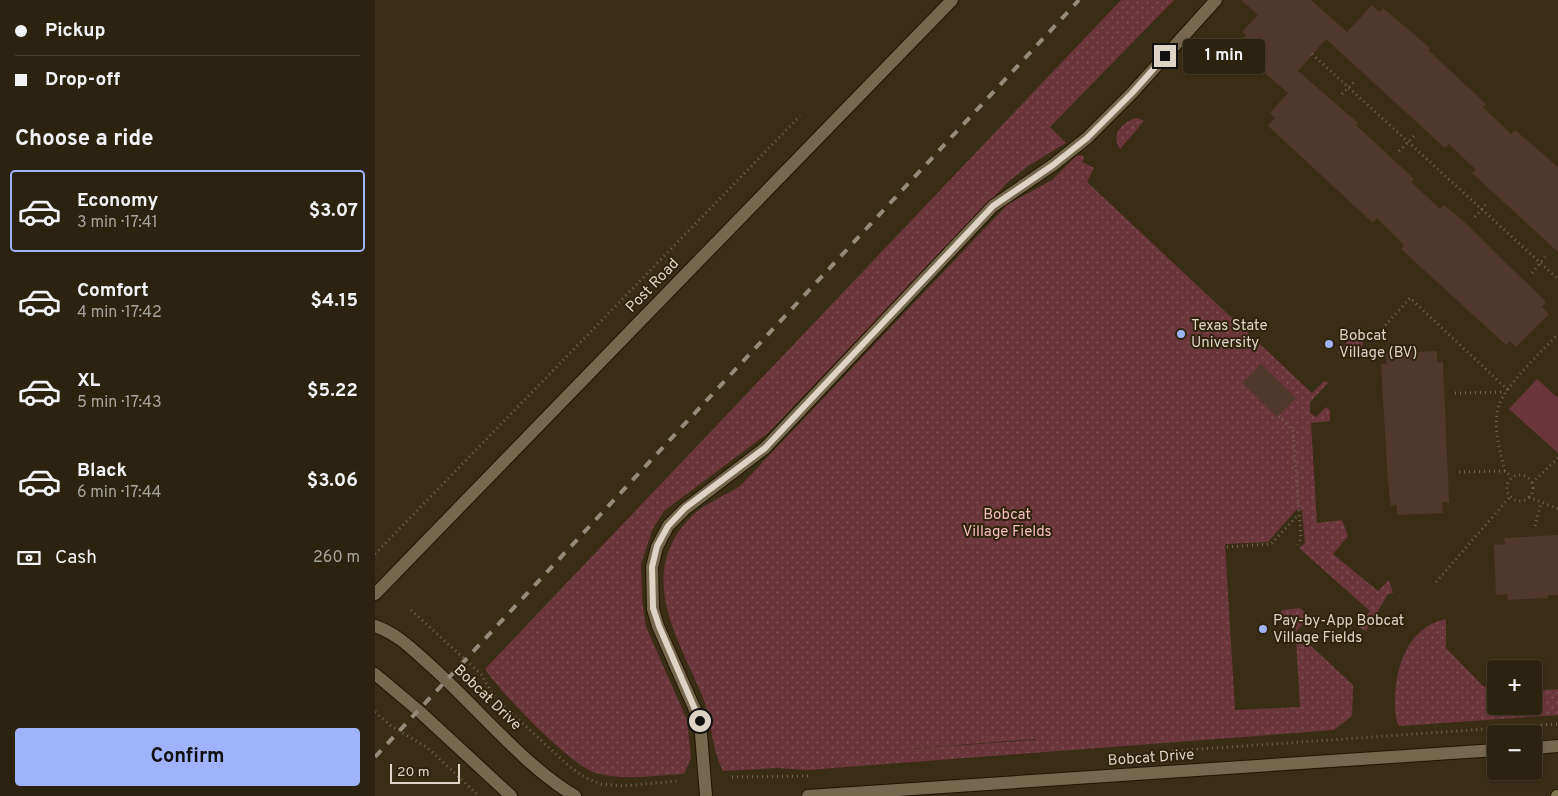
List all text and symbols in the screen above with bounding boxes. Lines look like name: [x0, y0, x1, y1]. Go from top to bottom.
text: Pickup: [45, 19, 105, 43]
callout: 1 min: [1183, 38, 1265, 74]
route end: [1154, 45, 1176, 67]
text: 1 min: [1205, 46, 1243, 66]
text: Drop-off: [45, 68, 120, 92]
text: Choose a ride: [15, 126, 153, 153]
icon: car: [17, 189, 62, 234]
text: Economy: [77, 189, 158, 213]
text: $3.07: [309, 199, 358, 223]
text: 3 min · 17:41: [77, 213, 158, 233]
street label: Post Road: [622, 255, 684, 317]
icon: car: [17, 279, 62, 324]
text: Comfort: [77, 279, 149, 303]
text: $4.15: [311, 289, 358, 313]
text: 4 min · 17:42: [77, 303, 162, 323]
place label: Texas State University: [1191, 317, 1267, 353]
place label: Bobcat Village (BV): [1339, 327, 1417, 363]
marker: Texas State University: [1175, 328, 1187, 340]
marker: Bobcat Village (BV): [1323, 338, 1335, 350]
icon: car: [17, 369, 62, 414]
text: XL: [77, 369, 100, 393]
text: $5.22: [307, 379, 358, 403]
text: 5 min · 17:43: [77, 393, 162, 413]
icon: car: [17, 459, 62, 504]
text: Black: [77, 459, 127, 483]
text: $3.06: [307, 469, 358, 493]
text: 6 min · 17:44: [77, 483, 162, 503]
park label: Bobcat Village Fields: [962, 506, 1052, 542]
icon: cash: [15, 544, 43, 572]
text: Cash: [55, 546, 97, 570]
text: 260 m: [313, 548, 360, 568]
place label: Pay-by-App Bobcat Village Fields: [1273, 612, 1404, 648]
marker: Pay-by-App Bobcat Village Fields: [1257, 623, 1269, 635]
map controls: [1487, 660, 1542, 780]
button: +: [1487, 660, 1542, 715]
street label: Bobcat Drive: [449, 661, 525, 735]
route start: [689, 710, 711, 732]
button: −: [1487, 725, 1542, 780]
button: Confirm: [15, 728, 360, 786]
street label: Bobcat Drive: [1107, 746, 1195, 771]
scale bar: [390, 761, 460, 784]
text: 20 m: [397, 764, 430, 781]

